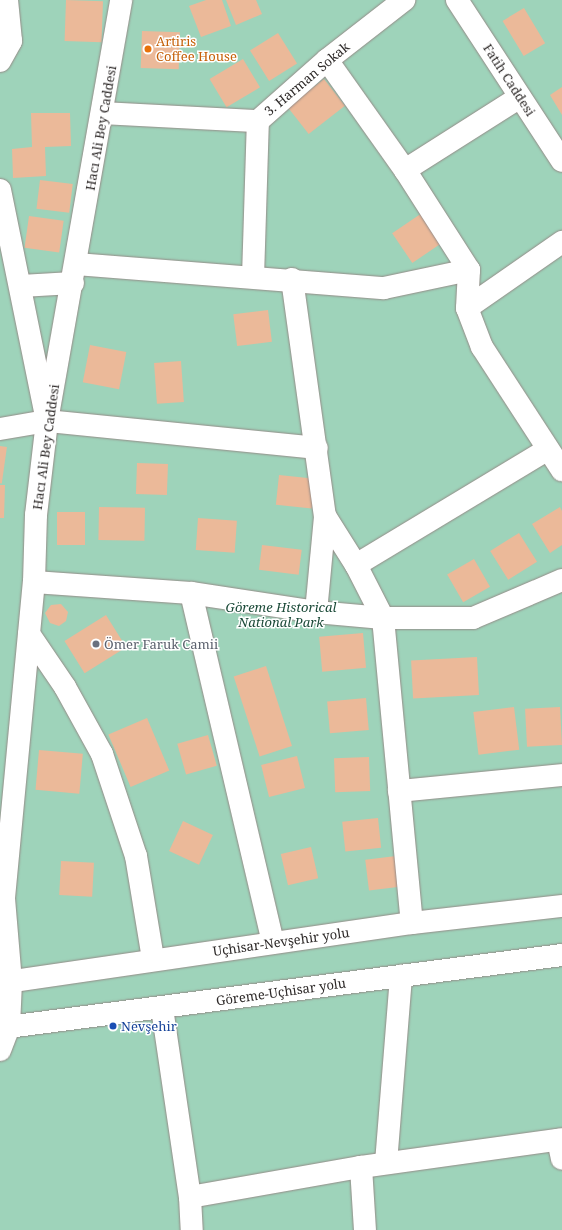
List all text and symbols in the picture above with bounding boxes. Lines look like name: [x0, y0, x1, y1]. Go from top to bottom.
place label: Artiris Coffee House: [156, 34, 237, 65]
street label: 3. Harman Sokak: [261, 39, 353, 119]
street label: Fatih Caddesi: [480, 41, 538, 119]
marker: Artiris Coffee House: [143, 44, 153, 54]
street label: Hacı Ali Bey Caddesi: [82, 64, 120, 192]
street label: Hacı Ali Bey Caddesi: [29, 383, 63, 511]
park label: Göreme Historical National Park: [226, 600, 336, 631]
place label: Ömer Faruk Camii: [104, 636, 218, 652]
marker: Ömer Faruk Camii: [91, 639, 101, 649]
street label: Uçhisar-Nevşehir yolu: [212, 925, 350, 959]
street label: Göreme-Uçhisar yolu: [215, 975, 347, 1009]
place label: Nevşehir: [121, 1018, 177, 1034]
marker: Nevşehir: [108, 1021, 118, 1031]

